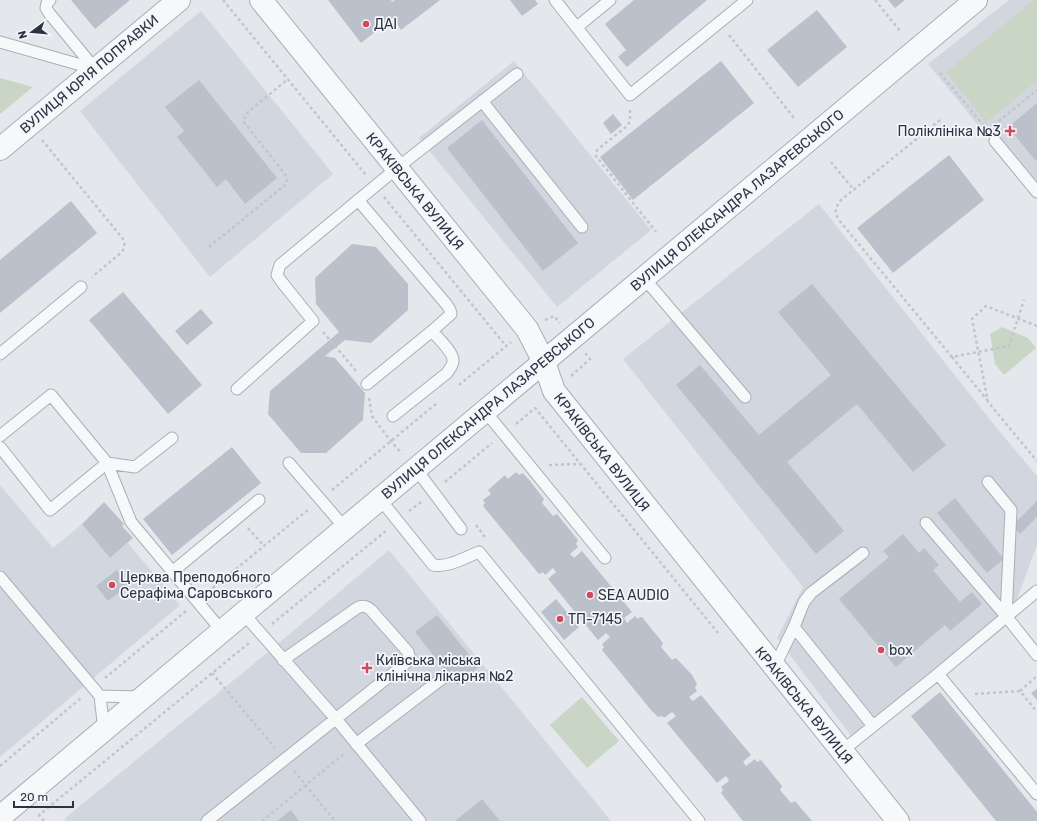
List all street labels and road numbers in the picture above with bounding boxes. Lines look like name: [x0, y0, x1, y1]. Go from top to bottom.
street label: ВУЛИЦЯ ЮРІЯ ПОПРАВКИ: [17, 11, 162, 137]
street label: ВУЛИЦЯ ОЛЕКСАНДРА ЛАЗАРЕВСЬКОГО: [627, 106, 847, 295]
street label: КРАКІВСЬКА ВУЛИЦЯ: [362, 129, 467, 253]
street label: ВУЛИЦЯ ОЛЕКСАНДРА ЛАЗАРЕВСЬКОГО: [378, 314, 598, 503]
street label: КРАКІВСЬКА ВУЛИЦЯ: [550, 390, 653, 515]
street label: КРАКІВСЬКА ВУЛИЦЯ: [751, 643, 856, 767]

